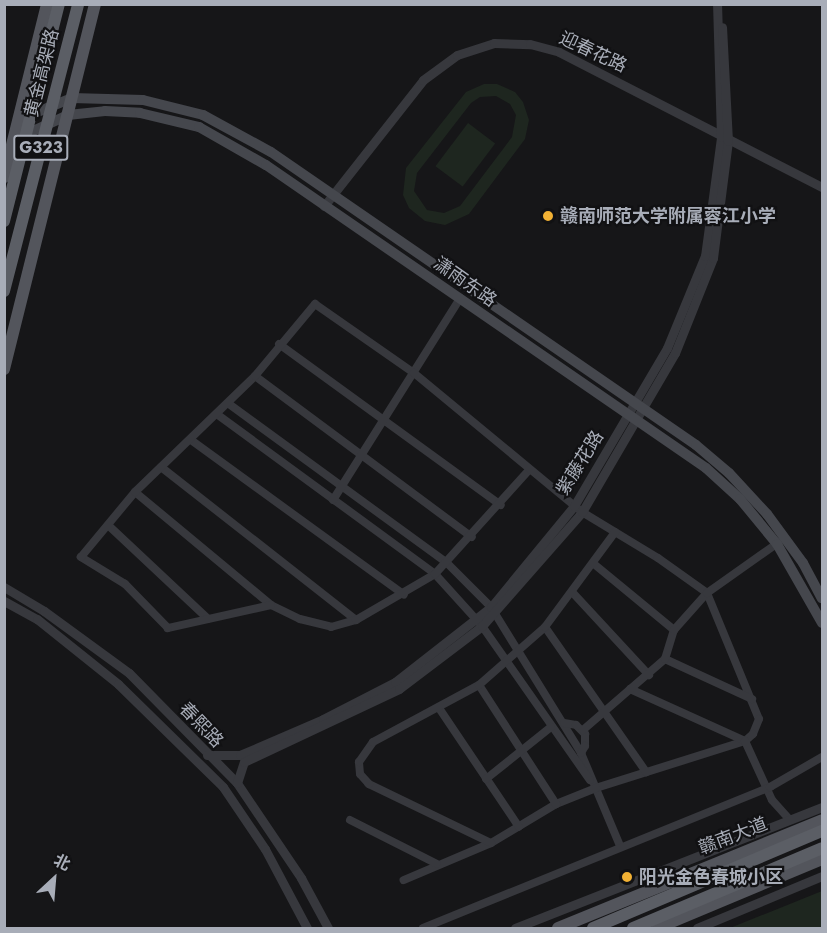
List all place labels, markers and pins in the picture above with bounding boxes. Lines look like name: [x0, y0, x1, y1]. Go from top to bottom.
place label: 赣南师范大学附属蓉江小学: [560, 205, 776, 227]
marker: 赣南师范大学附属蓉江小学: [541, 209, 555, 223]
place label: 阳光金色春城小区: [639, 866, 783, 888]
marker: 阳光金色春城小区: [620, 870, 634, 884]

